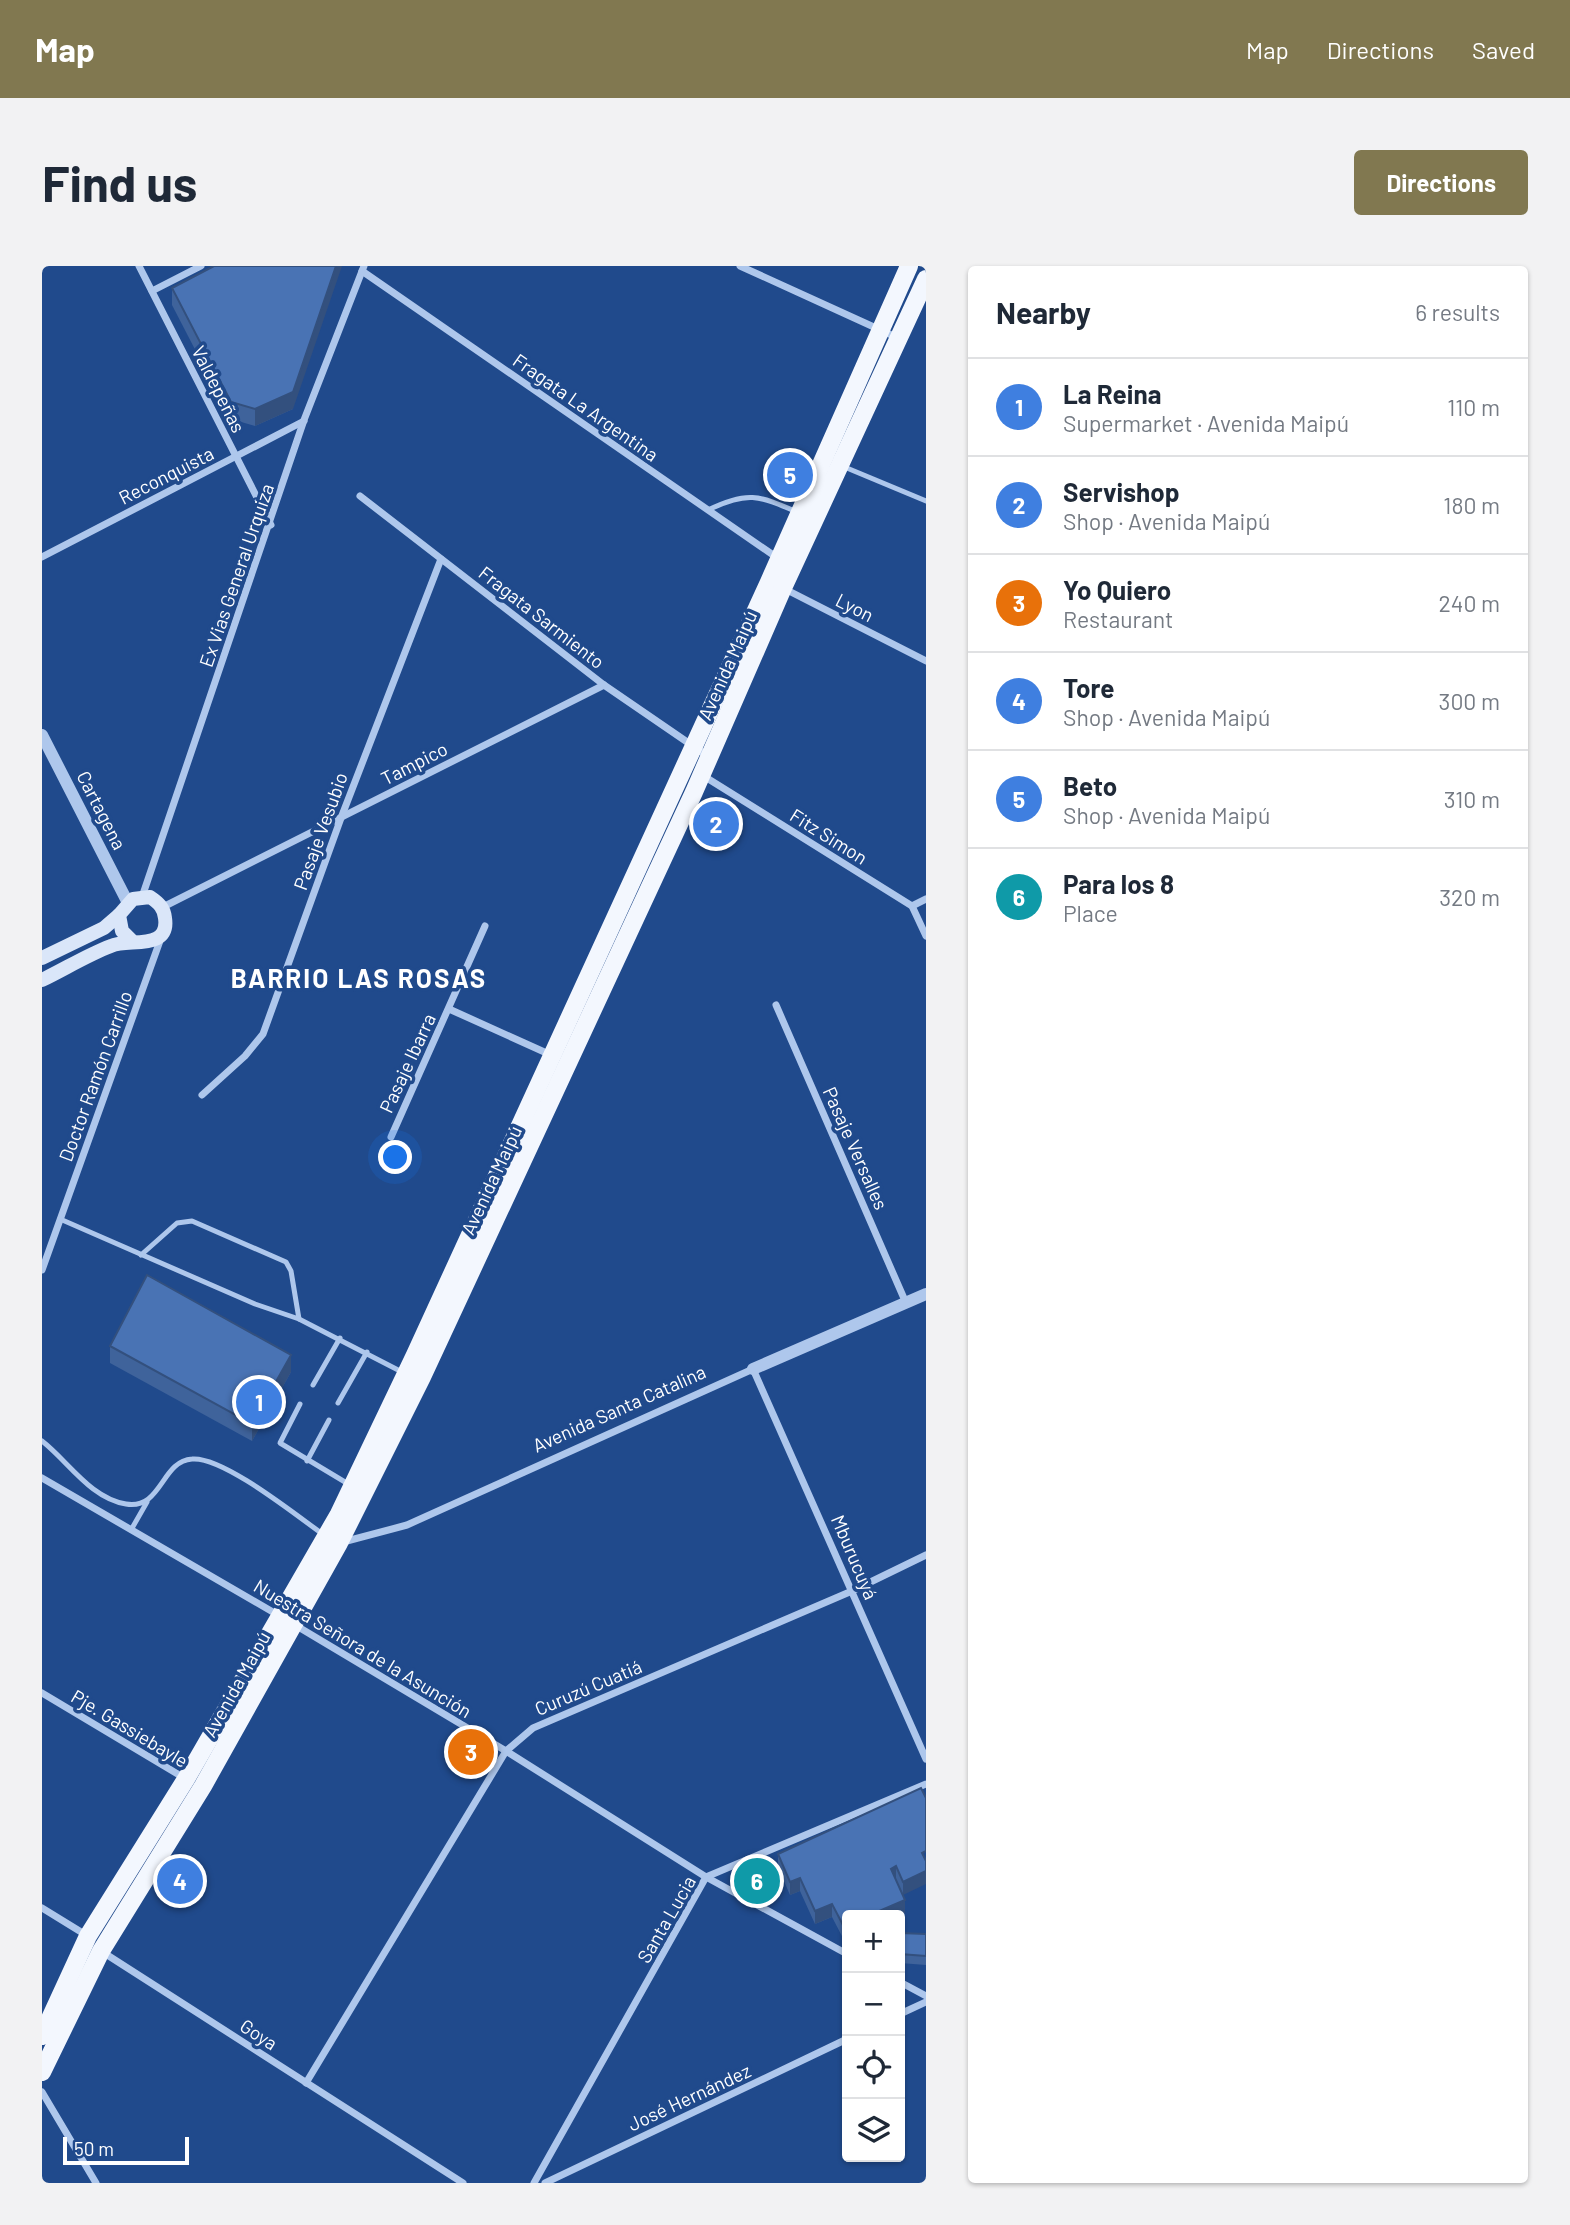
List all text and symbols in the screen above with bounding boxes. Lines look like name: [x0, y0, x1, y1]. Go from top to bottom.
text: Map: [35, 29, 95, 69]
text: Map: [1246, 35, 1289, 64]
text: Directions: [1327, 35, 1434, 64]
text: Saved: [1472, 35, 1535, 64]
button: Directions: [1354, 150, 1528, 215]
text: Find us: [42, 153, 197, 212]
text: Nearby: [996, 294, 1091, 330]
text: 6 results: [1415, 298, 1500, 326]
street label: Valdepeñas: [187, 342, 251, 436]
street label: Fragata La Argentina: [509, 348, 663, 466]
text: La Reina: [1063, 378, 1161, 409]
text: 1: [1015, 393, 1023, 421]
text: 110 m: [1447, 393, 1500, 421]
text: Supermarket · Avenida Maipú: [1063, 409, 1349, 437]
street label: Reconquista: [115, 441, 217, 509]
pin: 5: [767, 449, 813, 501]
text: Servishop: [1063, 476, 1180, 507]
street label: Ex Vias General Urquiza: [194, 480, 278, 670]
text: 2: [1013, 491, 1025, 519]
text: 180 m: [1443, 491, 1500, 519]
text: Shop · Avenida Maipú: [1063, 507, 1270, 535]
street label: Fragata Sarmiento: [475, 561, 609, 673]
text: Yo Quiero: [1063, 574, 1171, 605]
street label: Lyon: [832, 588, 878, 626]
text: 3: [1013, 589, 1025, 617]
text: 240 m: [1438, 589, 1500, 617]
text: Restaurant: [1063, 605, 1173, 633]
street label: Avenida Maipú: [693, 607, 761, 723]
text: Tore: [1063, 672, 1114, 703]
text: 4: [1012, 687, 1026, 715]
text: 300 m: [1439, 687, 1500, 715]
text: Shop · Avenida Maipú: [1063, 703, 1270, 731]
street label: Tampico: [377, 737, 451, 789]
street label: Cartagena: [72, 767, 132, 853]
street label: Pasaje Vesubio: [288, 769, 352, 893]
text: Beto: [1063, 770, 1117, 801]
text: 5: [1013, 785, 1025, 813]
text: 310 m: [1444, 785, 1500, 813]
pin: 2: [693, 798, 739, 850]
text: Shop · Avenida Maipú: [1063, 801, 1270, 829]
street label: Fitz Simon: [786, 803, 872, 869]
text: Para los 8: [1063, 868, 1174, 899]
text: 6: [1013, 883, 1025, 911]
text: 320 m: [1439, 883, 1500, 911]
text: Place: [1063, 899, 1118, 927]
district label: BARRIO LAS ROSAS: [231, 962, 487, 993]
street label: Doctor Ramón Carrillo: [53, 988, 137, 1164]
street label: Pasaje Ibarra: [374, 1010, 440, 1116]
street label: Pasaje Versalles: [819, 1083, 893, 1213]
street label: Avenida Maipú: [456, 1122, 526, 1238]
your location: [378, 1140, 412, 1174]
street label: Avenida Santa Catalina: [529, 1359, 709, 1457]
pin: 1: [236, 1376, 282, 1428]
street label: Mburucuyá: [827, 1511, 883, 1603]
street label: Nuestra Señora de la Asunción: [250, 1574, 476, 1722]
street label: Avenida Maipú: [197, 1627, 275, 1741]
street label: Curuzú Cuatiá: [531, 1654, 645, 1720]
street label: Pje. Gassiebayle: [67, 1684, 193, 1772]
pin: 3: [448, 1726, 494, 1778]
pin: 4: [157, 1855, 203, 1907]
pin: 6: [734, 1855, 780, 1907]
street label: Santa Lucia: [632, 1871, 700, 1967]
map controls: [842, 1910, 905, 2162]
button: +: [842, 1910, 905, 1973]
button: −: [842, 1973, 905, 2036]
street label: Goya: [236, 2013, 282, 2055]
button: locate: [842, 2036, 905, 2099]
street label: José Hernández: [624, 2059, 754, 2135]
button: layers: [842, 2099, 905, 2162]
scale bar: [63, 2134, 189, 2166]
text: 50 m: [74, 2137, 114, 2160]

